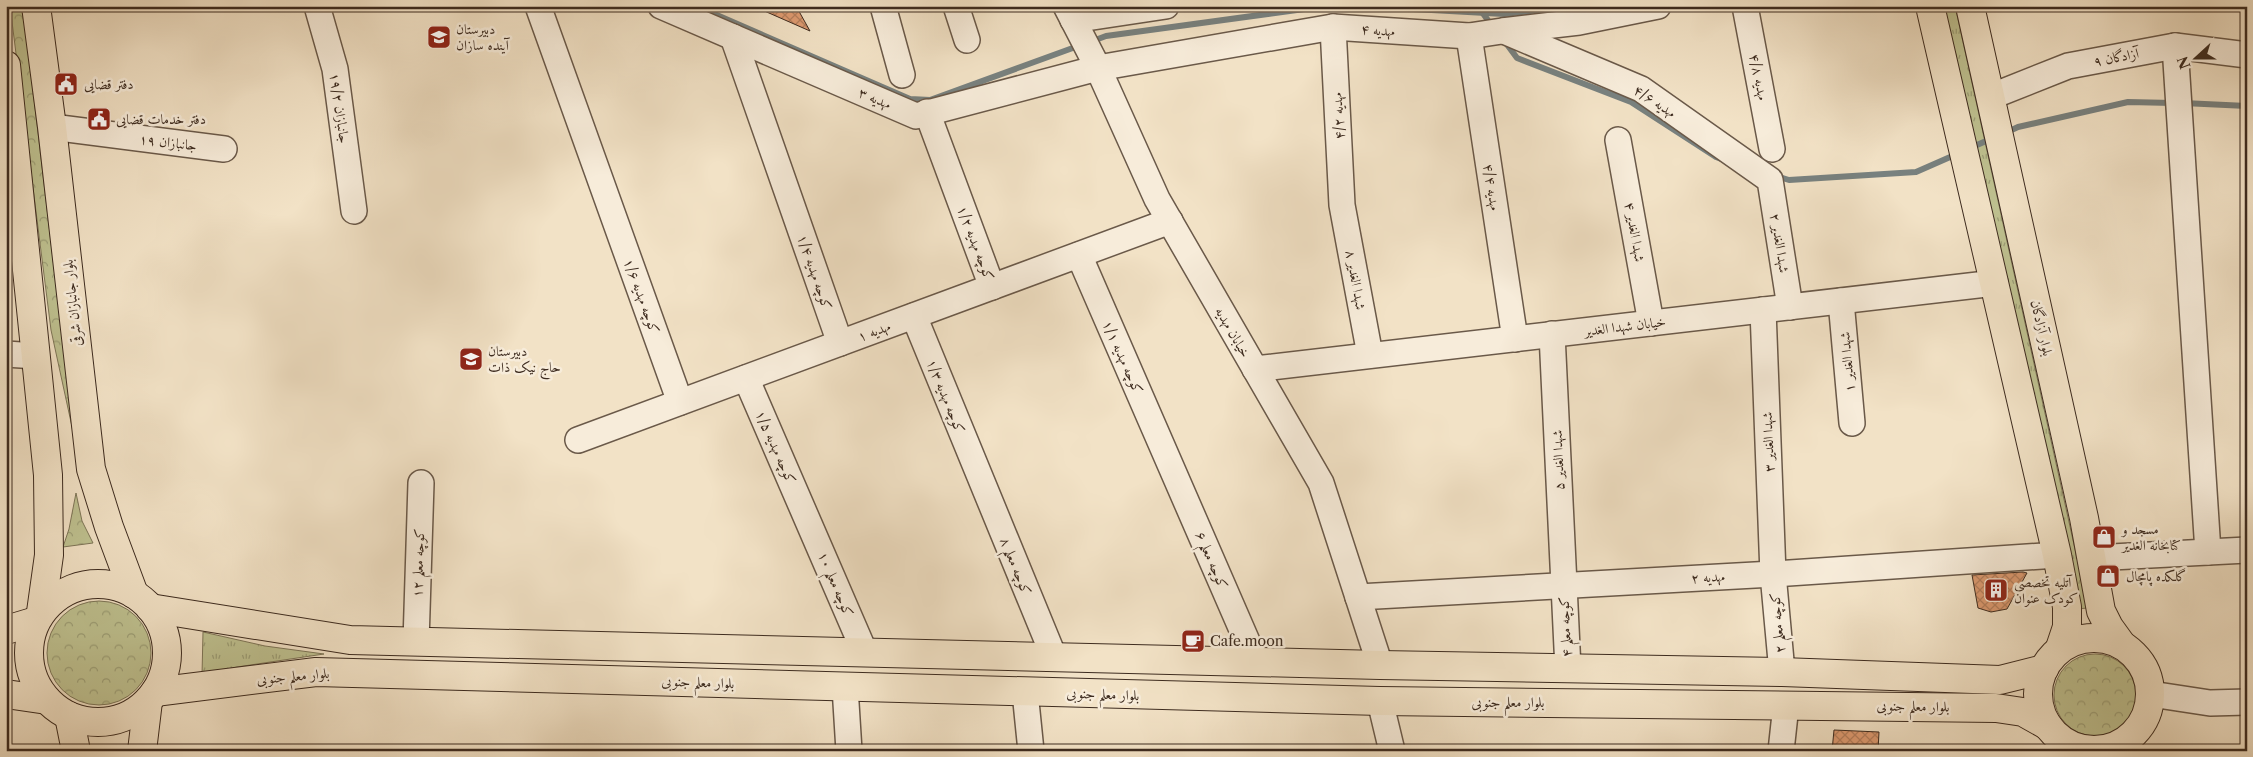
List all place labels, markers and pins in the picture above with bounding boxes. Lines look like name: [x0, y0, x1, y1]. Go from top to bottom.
place label: دبیرستان آینده سازان: [456, 20, 511, 54]
school or university icon: دبیرستان آینده سازان: [426, 24, 452, 50]
public building icon: دفتر قضایی: [53, 71, 79, 97]
place label: دفتر قضایی: [84, 75, 134, 94]
public building icon: دفتر خدمات قضایی: [86, 106, 112, 132]
place label: دفتر خدمات قضایی: [116, 110, 206, 129]
place label: دبیرستان حاج نیک ذات: [488, 342, 561, 380]
school or university icon: دبیرستان حاج نیک ذات: [458, 346, 484, 372]
place label: مسجد و کتابخانه الغدیر: [2120, 520, 2181, 554]
shop icon: مسجد و کتابخانه الغدیر: [2091, 524, 2117, 550]
shop icon: گلکده پامچال: [2095, 563, 2121, 589]
place label: گلکده پامچال: [2126, 567, 2187, 587]
place label: آتلیه تخصصی کودک عنوان: [2014, 573, 2078, 607]
building icon: آتلیه تخصصی کودک عنوان: [1983, 577, 2009, 603]
cafe icon: Cafe.moon: [1180, 628, 1206, 654]
place label: Cafe.moon: [1210, 632, 1284, 650]

